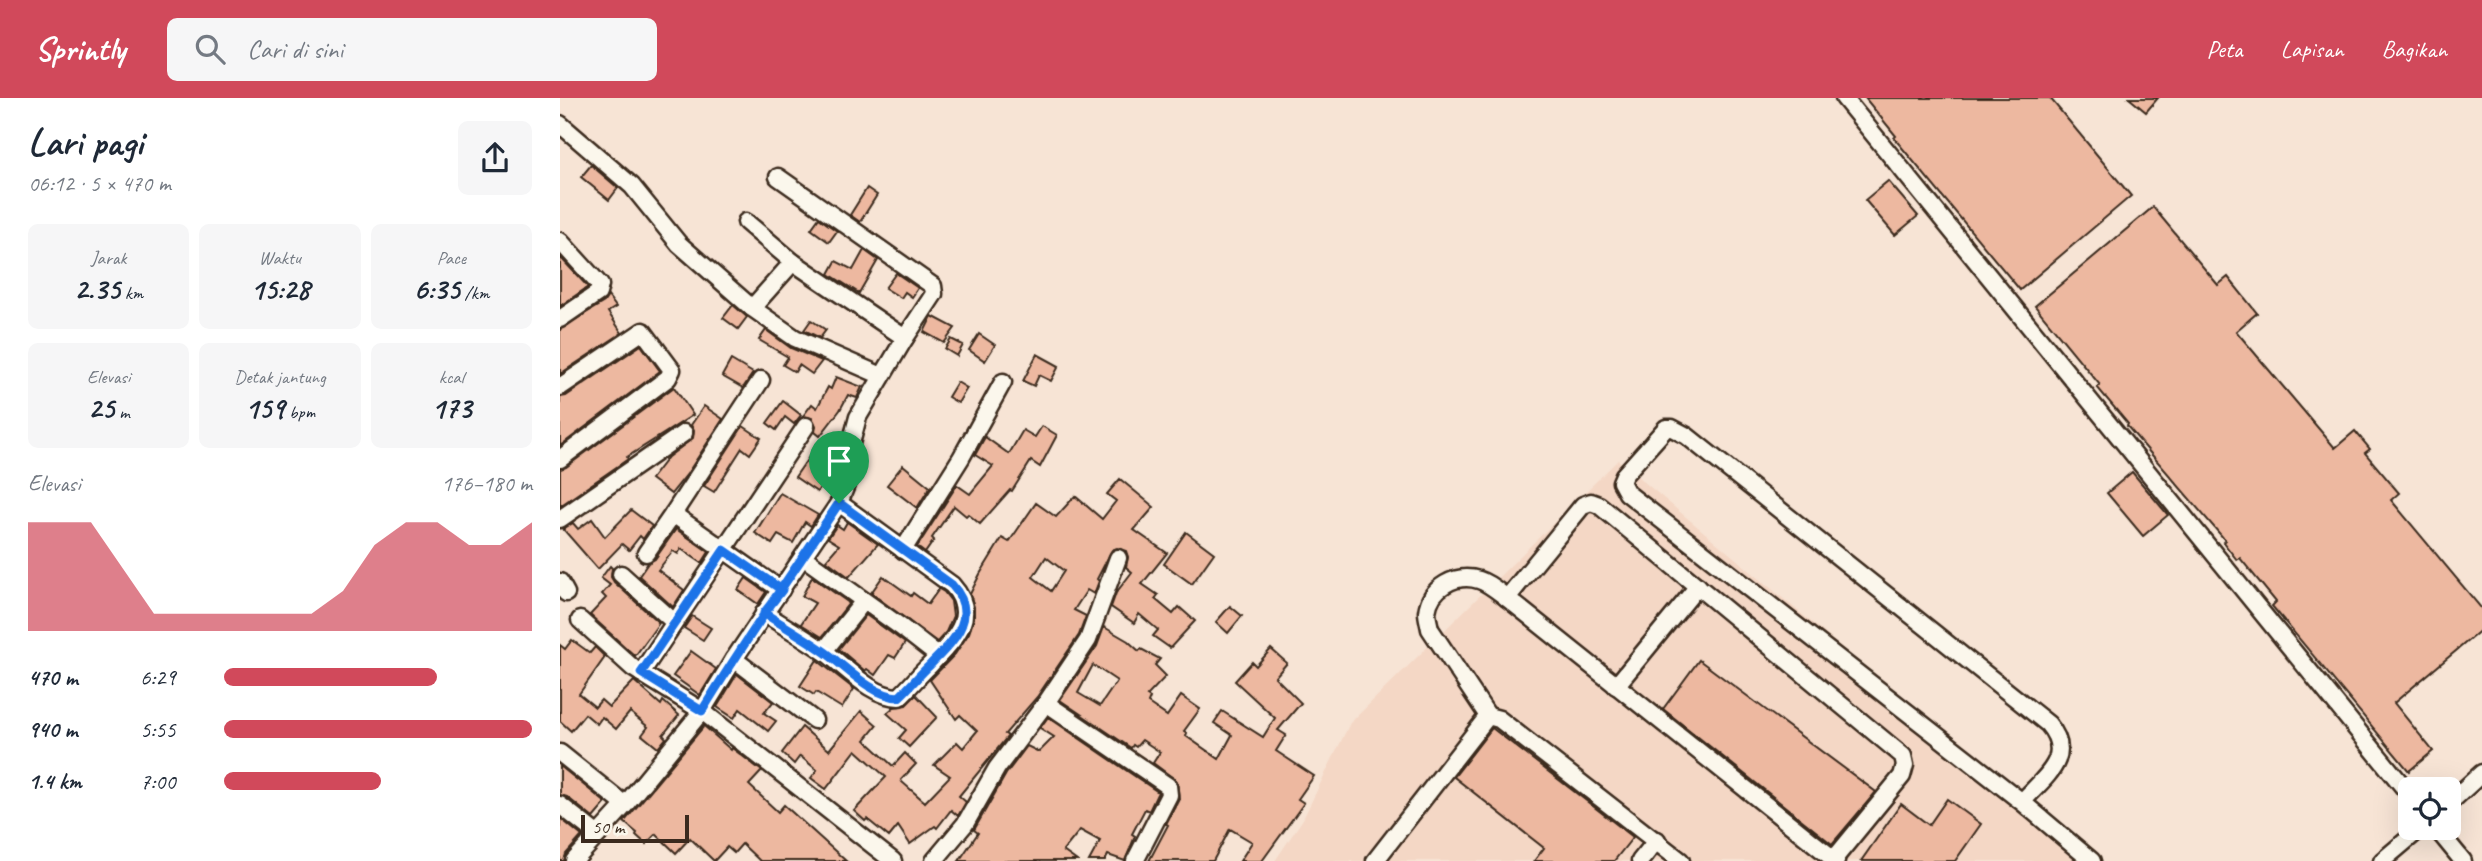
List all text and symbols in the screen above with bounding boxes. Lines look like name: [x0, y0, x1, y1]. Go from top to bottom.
search box: [167, 18, 657, 81]
text: Sprintly: [35, 28, 125, 70]
icon: search: [191, 30, 229, 68]
text: Cari di sini: [247, 33, 343, 66]
text: Peta: [2206, 34, 2243, 64]
text: Lapisan: [2281, 34, 2344, 64]
text: Bagikan: [2382, 34, 2447, 64]
text: Lari pagi: [28, 119, 143, 166]
button: share: [458, 121, 532, 195]
text: 06:12 · 5 × 470 m: [28, 169, 171, 198]
text: Jarak: [91, 246, 126, 270]
text: Waktu: [259, 246, 301, 270]
text: Pace: [437, 246, 466, 270]
text: 2.35: [74, 270, 120, 308]
text: 15:28: [250, 270, 310, 308]
text: 6:35: [413, 270, 460, 308]
text: km: [120, 281, 143, 305]
text: /km: [460, 281, 489, 305]
text: Elevasi: [87, 365, 130, 389]
text: Detak jantung: [234, 365, 326, 389]
text: kcal: [439, 365, 464, 389]
text: 25: [88, 389, 114, 427]
text: 159: [245, 389, 284, 427]
text: 173: [431, 389, 472, 427]
text: m: [114, 400, 130, 424]
text: bpm: [284, 400, 315, 424]
pin: [809, 431, 869, 503]
icon: arrive: [820, 442, 858, 480]
text: Elevasi: [28, 469, 81, 498]
text: 176–180 m: [441, 469, 532, 498]
text: 470 m: [28, 663, 78, 692]
text: 6:29: [140, 663, 176, 692]
text: 940 m: [28, 715, 77, 744]
text: 5:55: [140, 715, 176, 744]
text: 1.4 km: [28, 767, 82, 796]
text: 7:00: [140, 767, 176, 796]
map controls: [2398, 777, 2461, 840]
button: locate: [2398, 777, 2461, 840]
scale bar: [581, 812, 690, 844]
text: 50 m: [592, 815, 624, 839]

